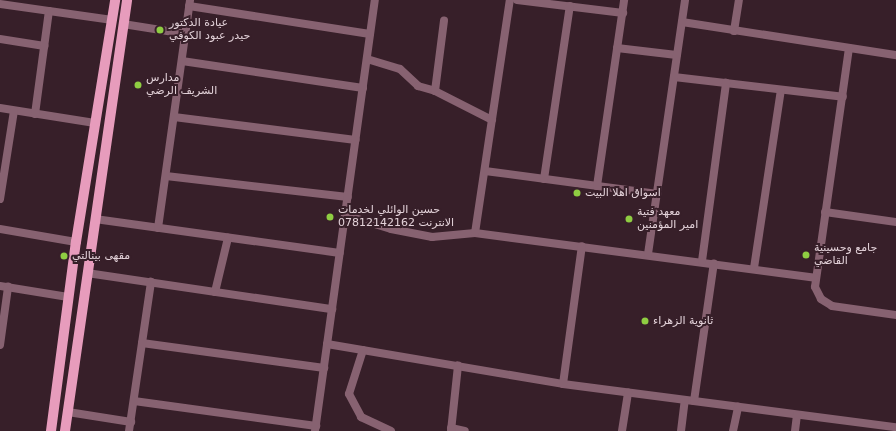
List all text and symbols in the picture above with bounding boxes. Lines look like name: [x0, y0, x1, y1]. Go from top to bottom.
place label: عيادة الدكتور حيدر عبود الكوفي: [169, 17, 250, 43]
marker: عيادة الدكتور حيدر عبود الكوفي: [154, 24, 166, 36]
place label: مدارس الشريف الرضي: [146, 72, 217, 98]
marker: مدارس الشريف الرضي: [133, 80, 143, 90]
place label: اسواق اهلا البيت: [585, 186, 661, 200]
marker: اسواق اهلا البيت: [572, 188, 582, 198]
place label: حسين الوائلي لخدمات الانترنت 07812142162: [338, 204, 454, 230]
place label: معهد فتية امير المؤمنين: [637, 206, 698, 232]
marker: حسين الوائلي لخدمات الانترنت 07812142162: [325, 212, 335, 222]
marker: معهد فتية امير المؤمنين: [624, 214, 634, 224]
place label: جامع وحسينية القاضي: [814, 242, 877, 268]
place label: مقهى بينالتي: [72, 249, 130, 263]
marker: جامع وحسينية القاضي: [801, 250, 811, 260]
marker: مقهى بينالتي: [59, 251, 69, 261]
place label: ثانوية الزهراء: [653, 314, 713, 328]
marker: ثانوية الزهراء: [640, 316, 650, 326]

